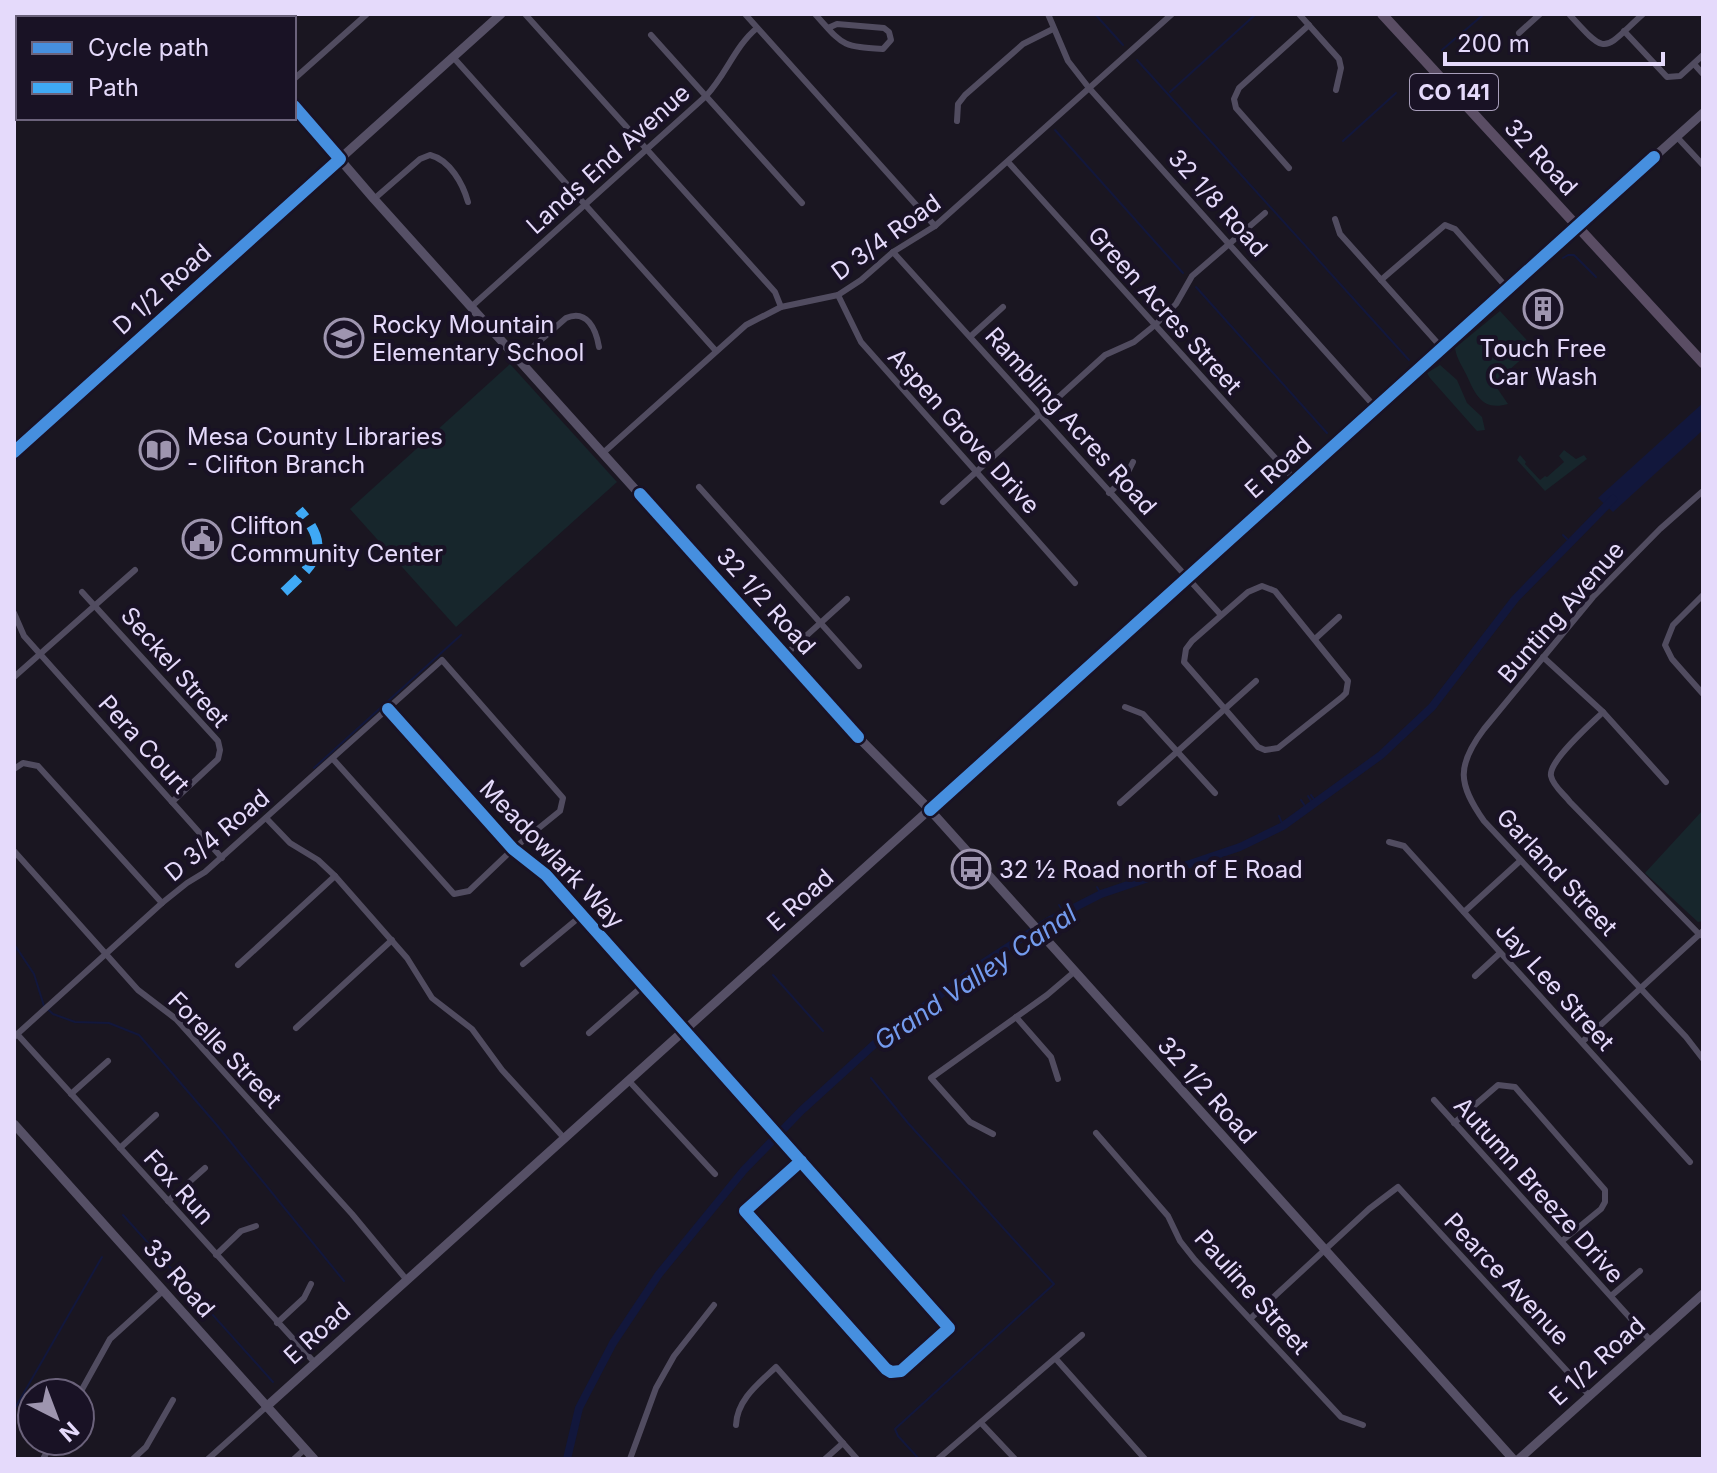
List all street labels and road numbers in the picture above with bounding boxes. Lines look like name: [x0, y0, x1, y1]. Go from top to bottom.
road number: CO 141: [1410, 74, 1498, 110]
street label: Lands End Avenue: [520, 78, 696, 240]
street label: 32 Road: [1498, 113, 1584, 201]
street label: 32 1/8 Road: [1162, 143, 1274, 263]
street label: D 3/4 Road: [826, 188, 946, 286]
street label: Green Acres Street: [1082, 220, 1248, 400]
street label: D 1/2 Road: [107, 237, 217, 341]
street label: Rambling Acres Road: [979, 321, 1163, 521]
street label: Aspen Grove Drive: [882, 342, 1046, 520]
street label: E Road: [1239, 430, 1317, 504]
street label: Bunting Avenue: [1492, 535, 1630, 689]
street label: 32 1/2 Road: [710, 542, 822, 660]
street label: Seckel Street: [115, 601, 235, 733]
street label: Pera Court: [92, 689, 196, 799]
street label: Meadowlark Way: [474, 774, 630, 934]
street label: D 3/4 Road: [159, 783, 275, 887]
street label: Garland Street: [1491, 802, 1623, 942]
street label: E Road: [761, 863, 839, 937]
street label: Jay Lee Street: [1490, 916, 1620, 1056]
street label: Forelle Street: [162, 986, 288, 1114]
street label: 32 1/2 Road: [1151, 1031, 1263, 1149]
street label: Autumn Breeze Drive: [1448, 1091, 1630, 1289]
street label: Fox Run: [138, 1144, 220, 1230]
street label: Pearce Avenue: [1438, 1207, 1576, 1351]
street label: Pauline Street: [1189, 1224, 1315, 1360]
street label: 33 Road: [137, 1233, 221, 1323]
street label: E Road: [278, 1296, 356, 1370]
street label: E 1/2 Road: [1543, 1310, 1651, 1412]

